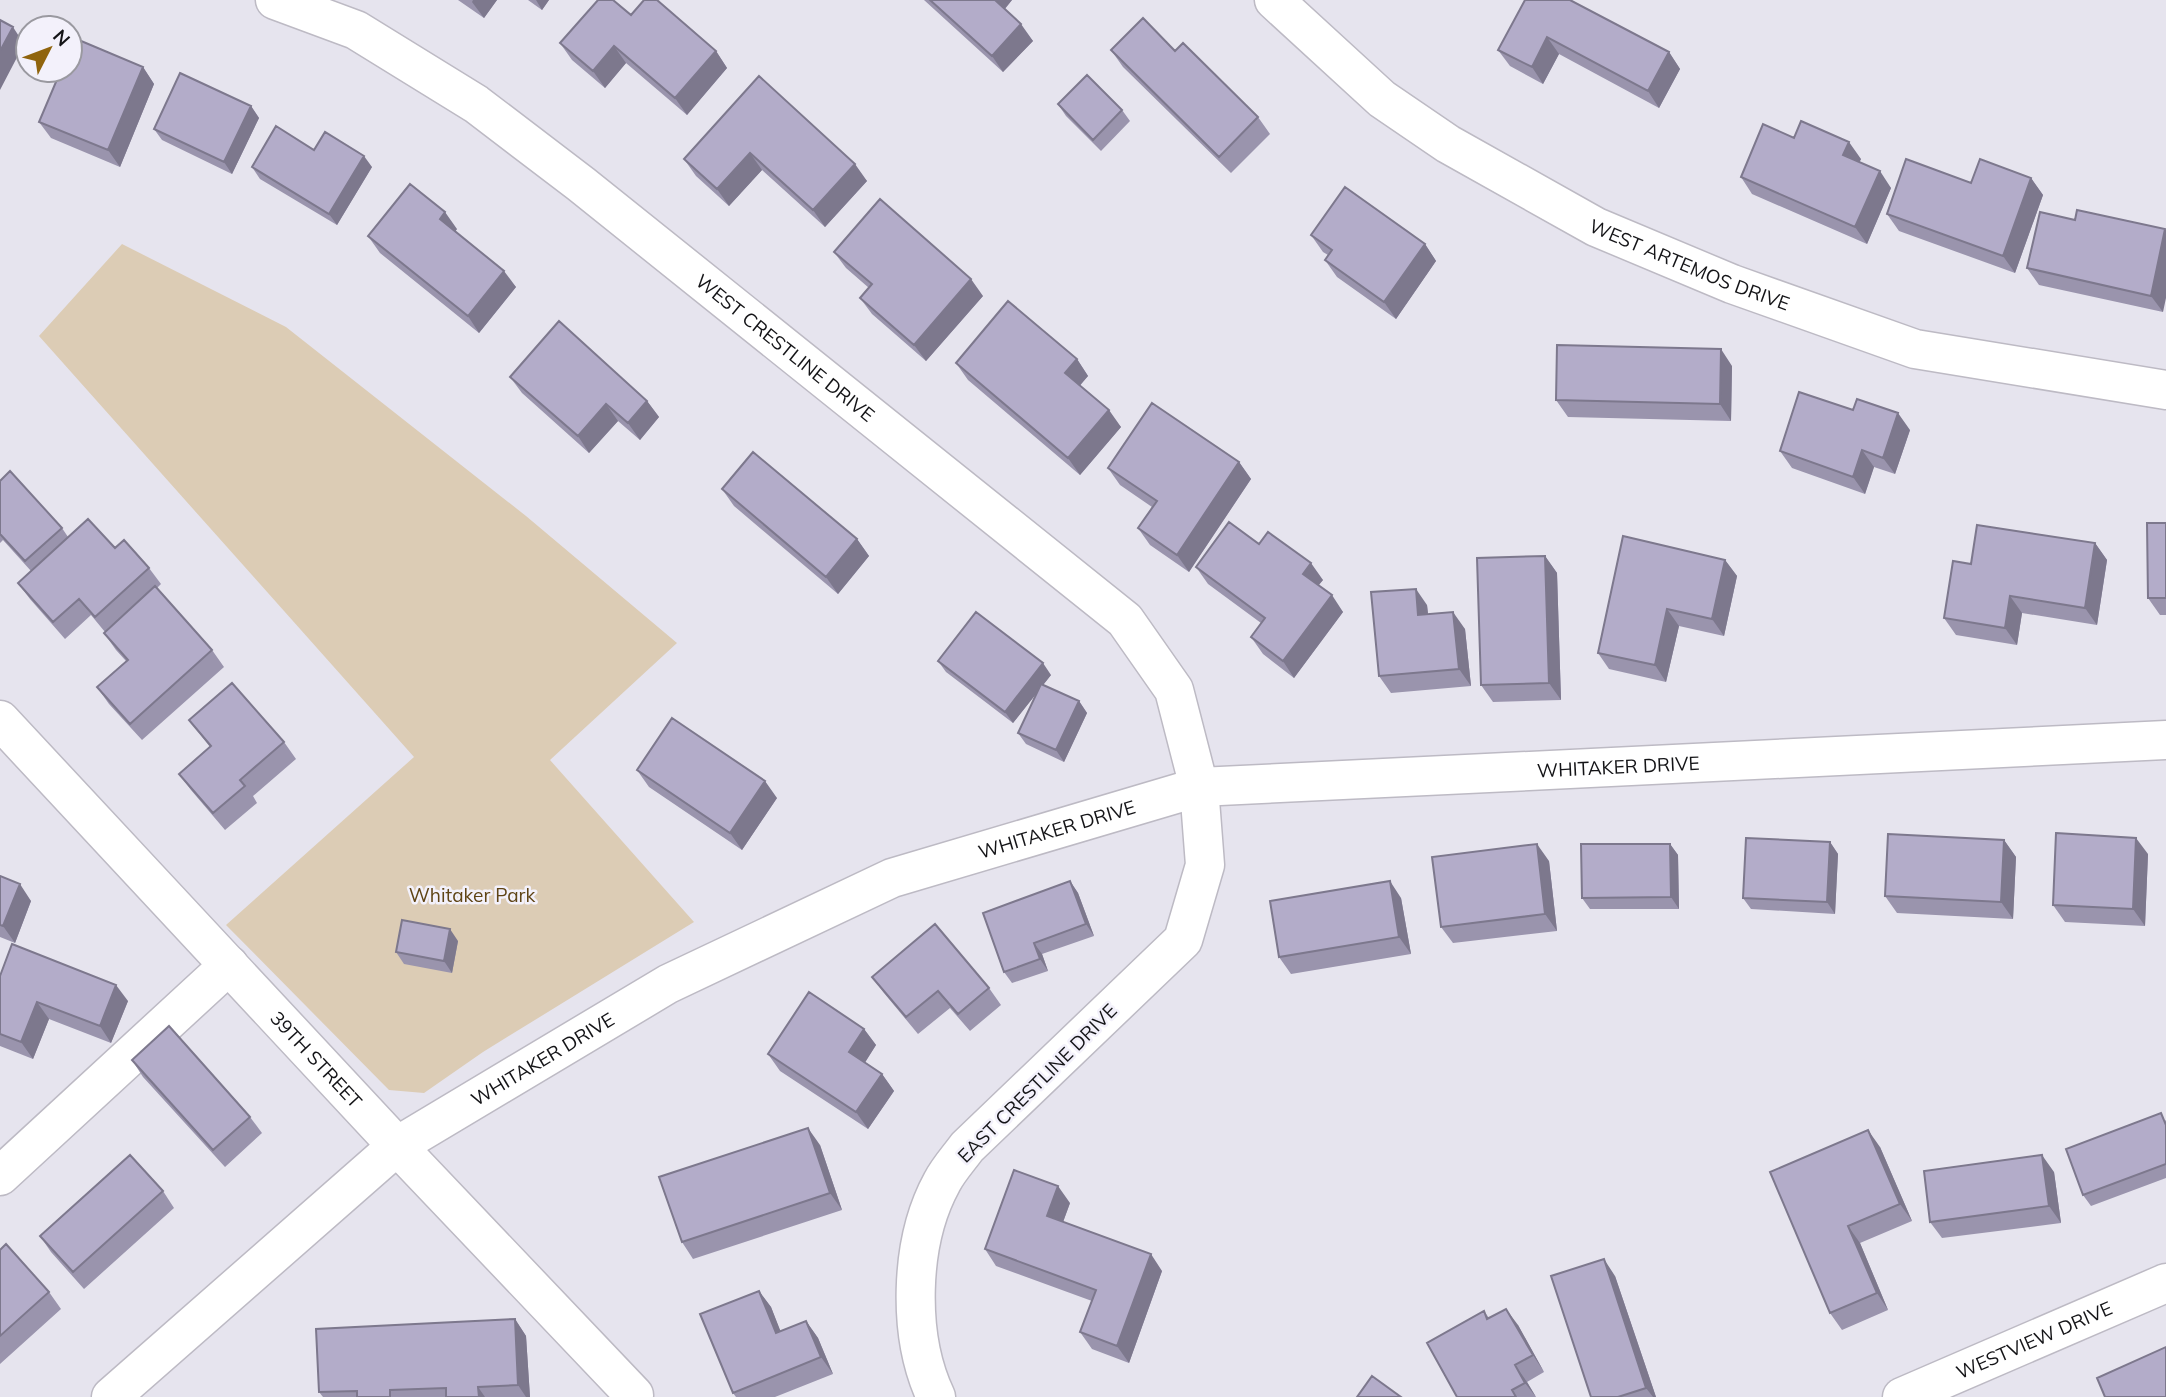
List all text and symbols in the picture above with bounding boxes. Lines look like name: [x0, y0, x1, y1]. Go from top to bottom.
north arrow: [14, 14, 84, 84]
text: N: [48, 24, 75, 51]
street label: WEST ARTEMOS DRIVE: [1586, 214, 1793, 316]
street label: WEST CRESTLINE DRIVE: [691, 269, 880, 427]
street label: WHITAKER DRIVE: [1536, 751, 1700, 783]
street label: WHITAKER DRIVE: [975, 795, 1138, 864]
park label: Whitaker Park: [409, 883, 535, 907]
street label: EAST CRESTLINE DRIVE: [952, 998, 1122, 1168]
street label: 39TH STREET: [265, 1006, 368, 1113]
street label: WHITAKER DRIVE: [466, 1007, 618, 1111]
street label: WESTVIEW DRIVE: [1953, 1296, 2116, 1384]

